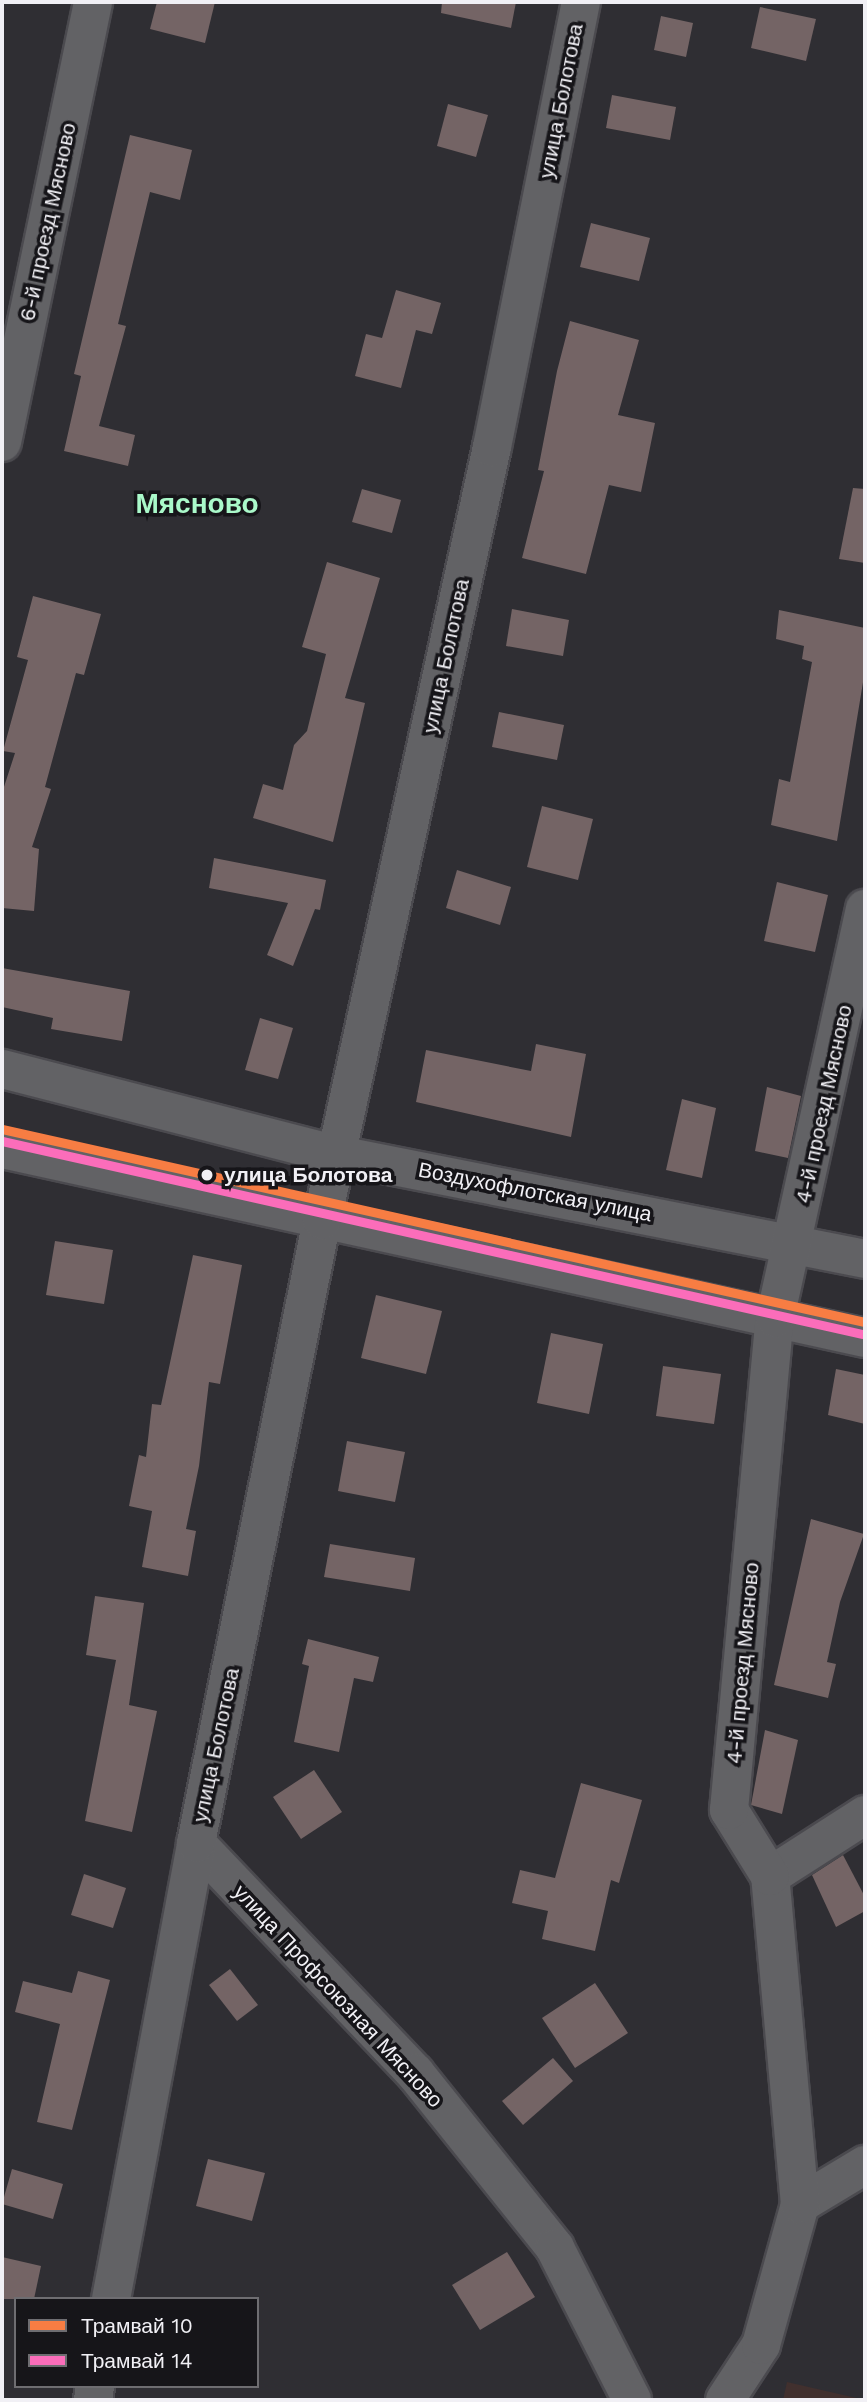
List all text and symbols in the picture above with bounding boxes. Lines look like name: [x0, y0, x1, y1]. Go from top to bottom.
street label: улица Болотова: [534, 21, 588, 181]
street label: 6-й проезд Мясново: [15, 121, 81, 323]
district label: Мясново: [135, 487, 259, 521]
street label: улица Болотова: [417, 576, 475, 736]
street label: 4-й проезд Мясново: [791, 1002, 857, 1206]
street label: Воздухофлотская улица: [416, 1157, 654, 1227]
place label: улица Болотова: [224, 1162, 392, 1188]
marker: улица Болотова: [196, 1164, 218, 1186]
street label: 4-й проезд Мясново: [722, 1561, 764, 1765]
street label: улица Болотова: [187, 1665, 245, 1825]
street label: улица Профсоюзная Мясново: [228, 1879, 448, 2113]
legend: [14, 2297, 259, 2388]
text: Трамвай 10: [81, 2313, 193, 2338]
text: Трамвай 14: [81, 2348, 193, 2373]

